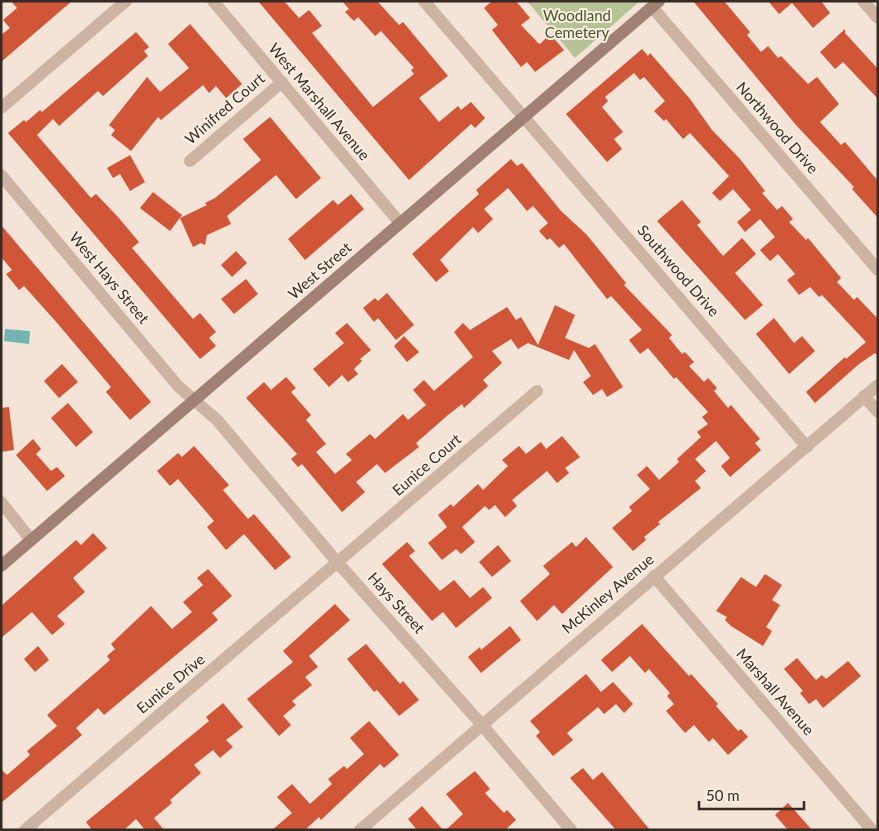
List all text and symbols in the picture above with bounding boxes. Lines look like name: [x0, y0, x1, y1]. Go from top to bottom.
park label: Woodland Cemetery: [543, 6, 611, 41]
street label: West Marshall Avenue: [266, 39, 374, 164]
street label: Winifred Court: [181, 69, 268, 148]
street label: Northwood Drive: [733, 78, 823, 177]
street label: Southwood Drive: [634, 221, 723, 320]
street label: West Hays Street: [66, 228, 154, 327]
street label: West Street: [284, 238, 355, 303]
street label: Eunice Court: [388, 429, 465, 499]
street label: McKinley Avenue: [558, 550, 657, 637]
street label: Hays Street: [365, 568, 429, 637]
street label: Marshall Avenue: [733, 644, 818, 738]
street label: Eunice Drive: [133, 650, 208, 717]
scale bar: [699, 778, 804, 810]
text: 50 m: [706, 786, 740, 804]

